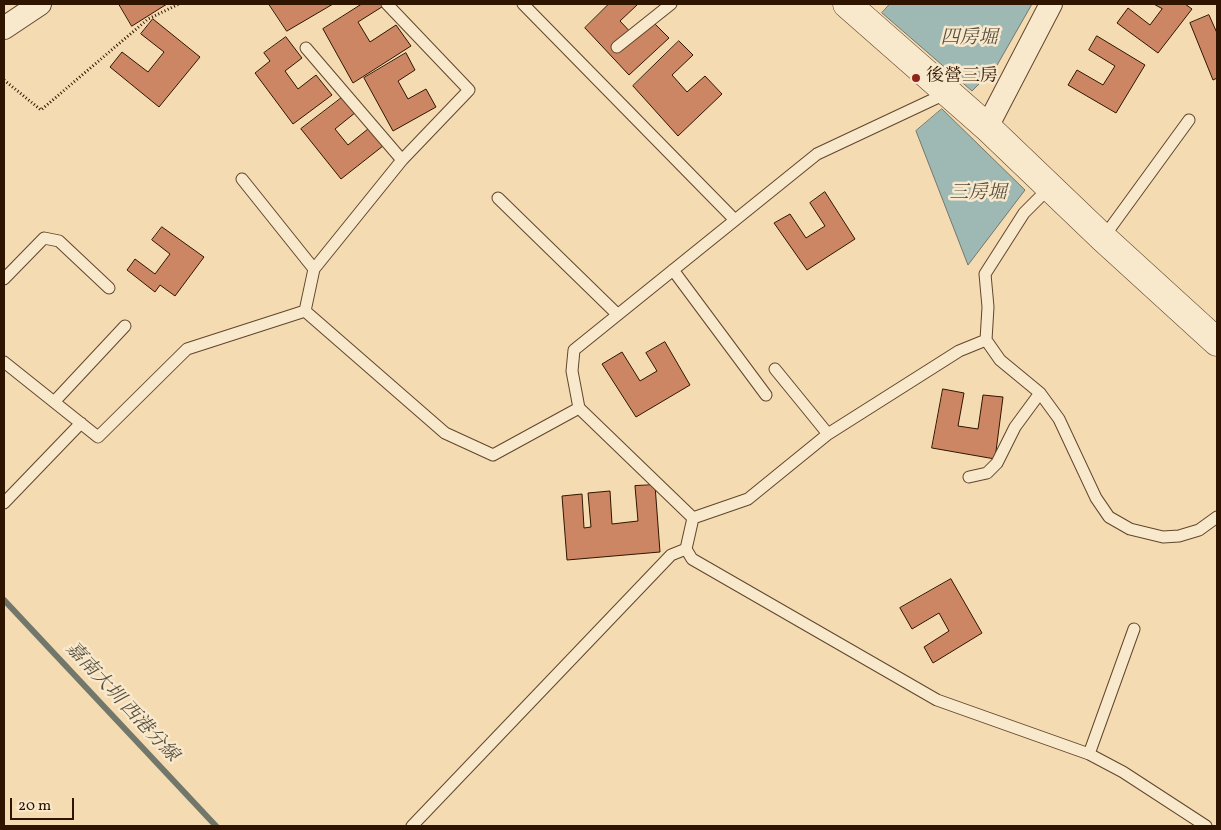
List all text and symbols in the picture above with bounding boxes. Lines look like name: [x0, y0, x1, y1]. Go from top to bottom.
water label: 四房堀: [941, 29, 997, 51]
place label: 後營三房: [926, 67, 998, 89]
marker: 後營三房: [910, 72, 922, 84]
water label: 三房堀: [950, 184, 1006, 206]
water label: 嘉南大圳 西港分線: [60, 638, 182, 768]
scale bar: [12, 788, 76, 820]
text: 20 m: [18, 796, 51, 817]

